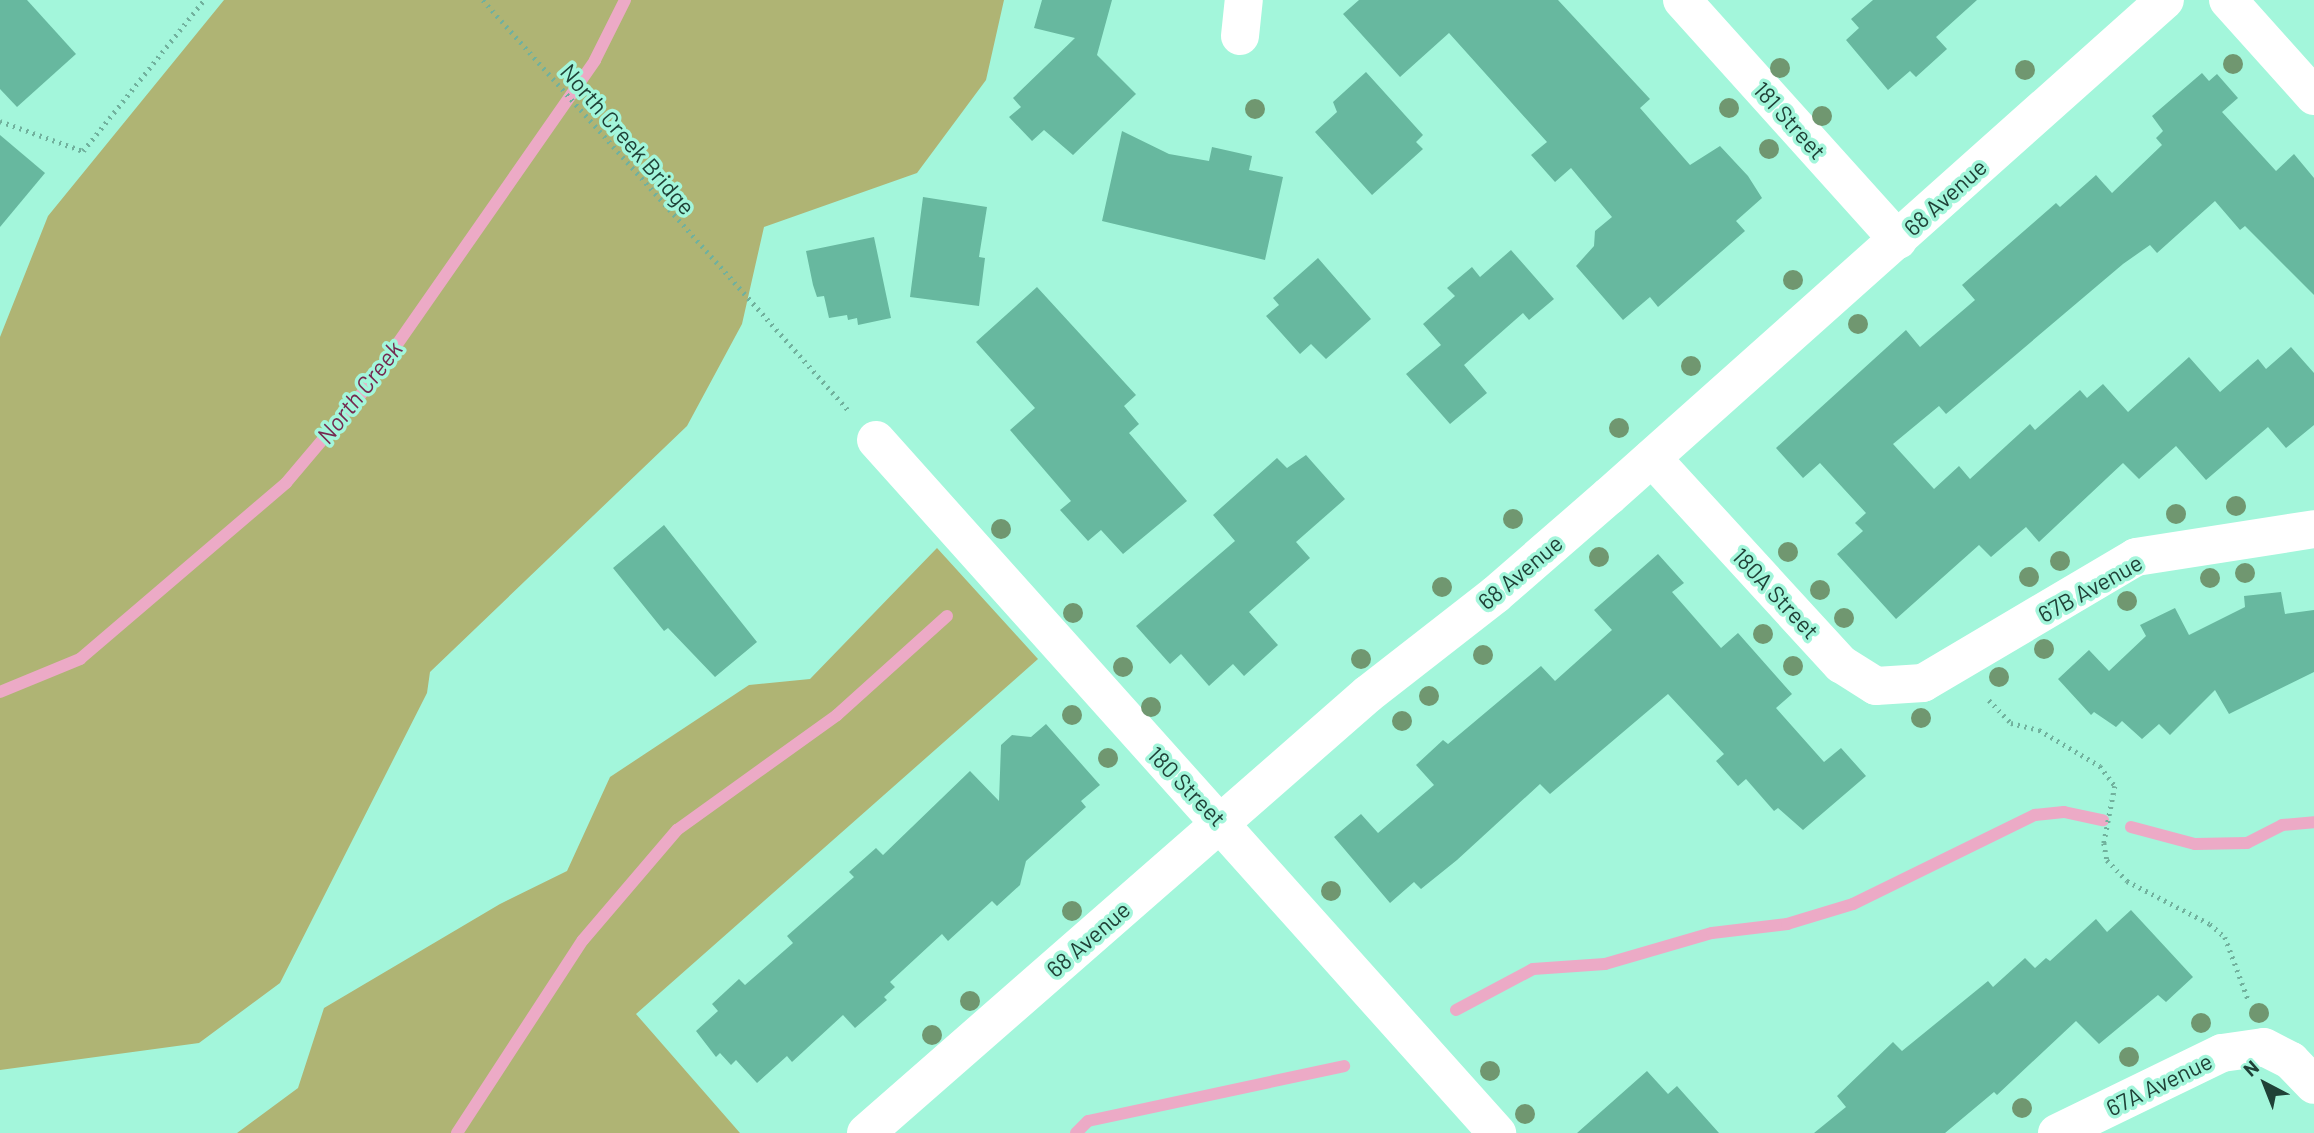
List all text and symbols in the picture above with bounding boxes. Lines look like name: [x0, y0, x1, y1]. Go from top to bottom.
street label: North Creek Bridge: [555, 58, 701, 220]
street label: 181 Street: [1748, 76, 1832, 164]
street label: 68 Avenue: [1898, 153, 1992, 241]
water label: North Creek: [310, 335, 408, 449]
street label: 68 Avenue: [1472, 529, 1568, 615]
street label: 180A Street: [1727, 542, 1825, 644]
street label: 67B Avenue: [2033, 548, 2147, 628]
street label: 180 Street: [1142, 740, 1232, 832]
street label: 68 Avenue: [1041, 895, 1135, 983]
street label: 67A Avenue: [2102, 1047, 2216, 1121]
north arrow: [2230, 1049, 2300, 1119]
text: N: [2238, 1055, 2263, 1081]

